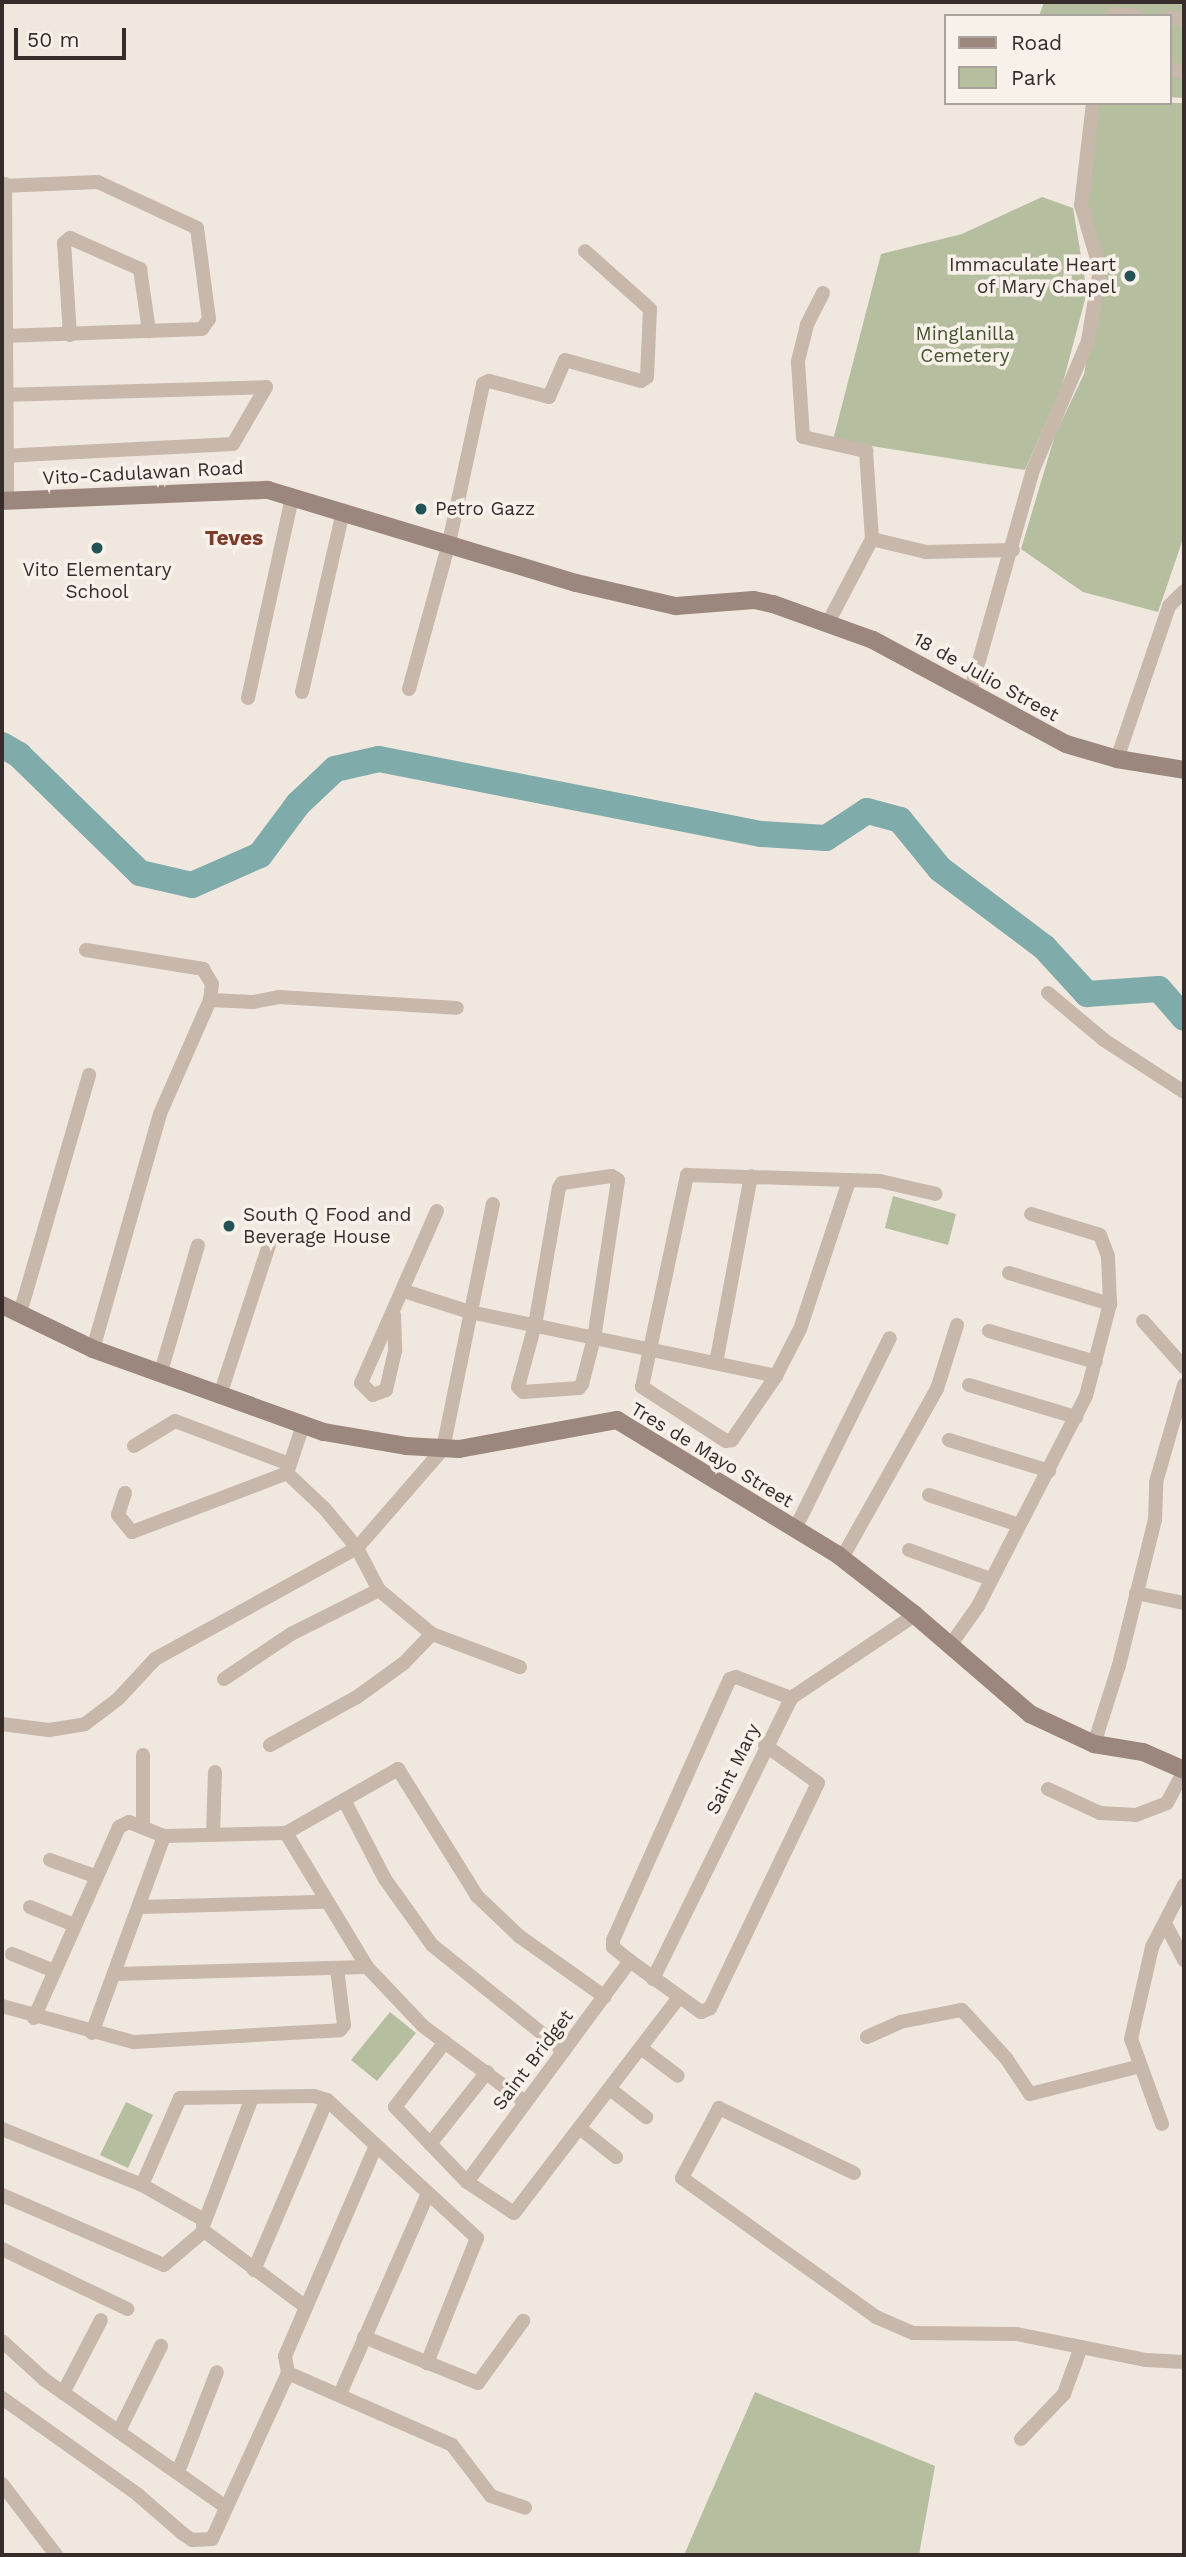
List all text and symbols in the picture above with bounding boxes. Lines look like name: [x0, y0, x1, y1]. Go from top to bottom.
scale bar: [18, 14, 130, 58]
legend: [944, 14, 1172, 105]
text: 50 m: [27, 27, 79, 52]
text: Road: [1011, 30, 1062, 55]
text: Park: [1011, 65, 1056, 90]
place label: Immaculate Heart of Mary Chapel: [949, 254, 1116, 298]
marker: Immaculate Heart of Mary Chapel: [1122, 268, 1138, 284]
park label: Minglanilla Cemetery: [916, 323, 1014, 367]
street label: Vito-Cadulawan Road: [42, 456, 244, 490]
place label: Petro Gazz: [435, 498, 535, 520]
marker: Petro Gazz: [413, 501, 429, 517]
district label: Teves: [205, 525, 263, 551]
marker: Vito Elementary School: [89, 540, 105, 556]
place label: Vito Elementary School: [22, 559, 172, 603]
street label: 18 de Julio Street: [909, 627, 1063, 727]
place label: South Q Food and Beverage House: [243, 1204, 411, 1248]
marker: South Q Food and Beverage House: [221, 1218, 237, 1234]
street label: Tres de Mayo Street: [627, 1397, 797, 1513]
street label: Saint Mary: [701, 1720, 765, 1818]
street label: Saint Bridget: [488, 2005, 578, 2115]

